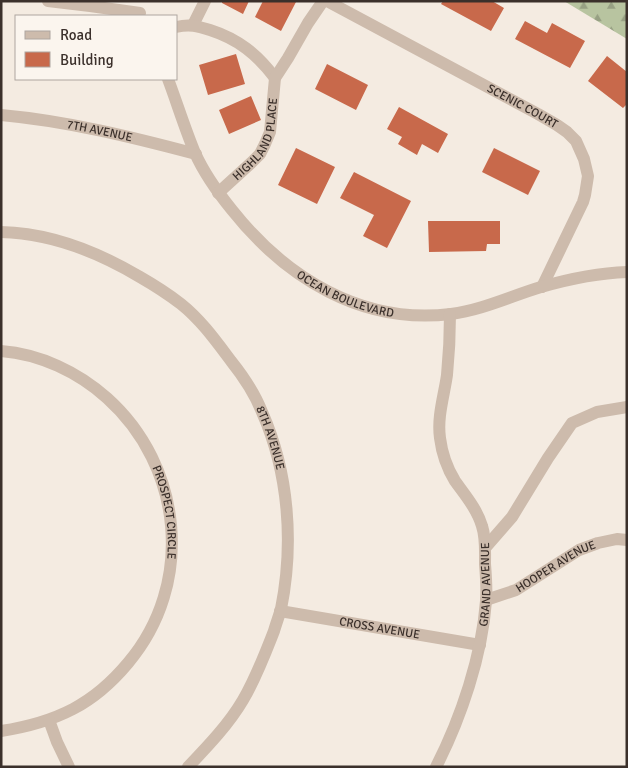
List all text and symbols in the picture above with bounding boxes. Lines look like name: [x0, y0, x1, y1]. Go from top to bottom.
legend: [15, 15, 178, 80]
text: Road: [60, 26, 92, 44]
text: Building: [60, 51, 114, 69]
street label: SCENIC COURT: [485, 81, 561, 131]
street label: HIGHLAND PLACE: [229, 97, 281, 184]
street label: 7TH AVENUE: [66, 117, 134, 145]
street label: OCEAN BOULEVARD: [294, 267, 395, 321]
street label: 8TH AVENUE: [253, 404, 288, 471]
street label: PROSPECT CIRCLE: [149, 463, 179, 560]
street label: HOOPER AVENUE: [513, 537, 598, 596]
street label: GRAND AVENUE: [476, 542, 494, 627]
street label: CROSS AVENUE: [338, 614, 421, 642]

